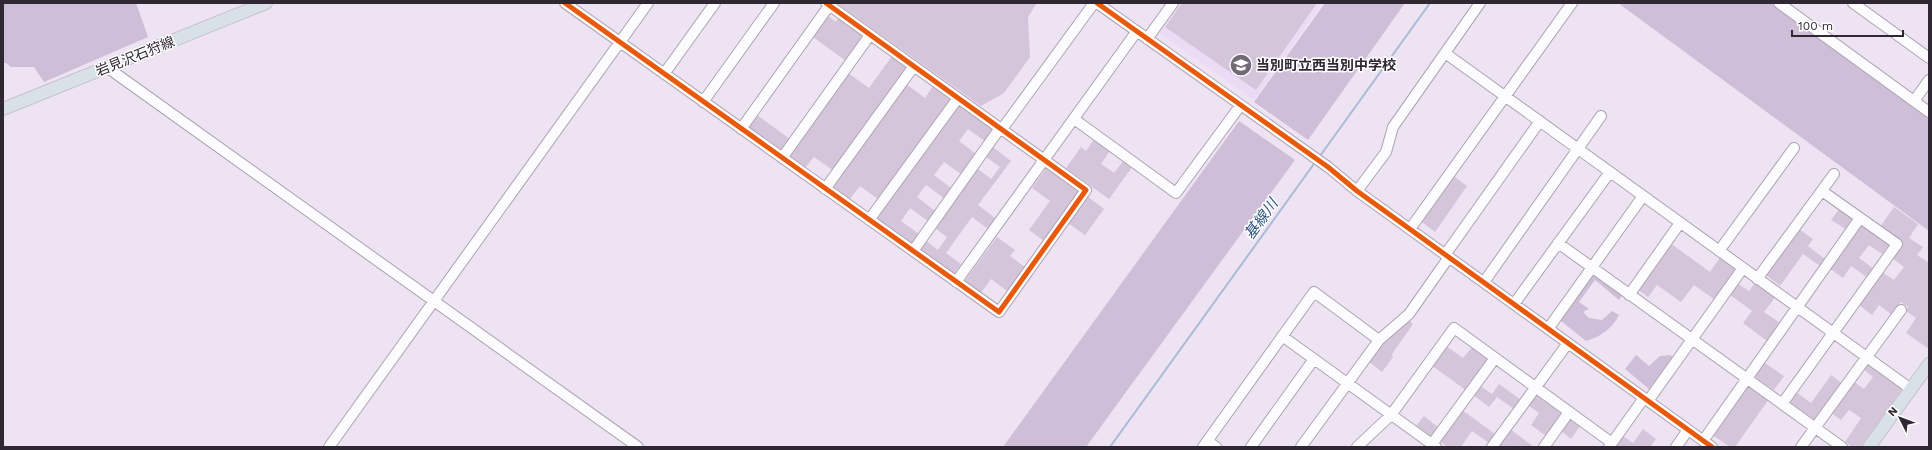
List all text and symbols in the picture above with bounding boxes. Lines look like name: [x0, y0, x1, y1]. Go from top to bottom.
scale bar: [1792, 12, 1903, 38]
text: 100 m: [1798, 19, 1833, 33]
street label: 岩見沢石狩線: [93, 33, 177, 79]
school or university icon: 当別町立西当別中学校: [1228, 52, 1254, 78]
place label: 当別町立西当別中学校: [1256, 57, 1396, 73]
water label: 基線川: [1240, 194, 1283, 242]
north arrow: [1880, 398, 1920, 438]
text: N: [1885, 404, 1900, 419]

